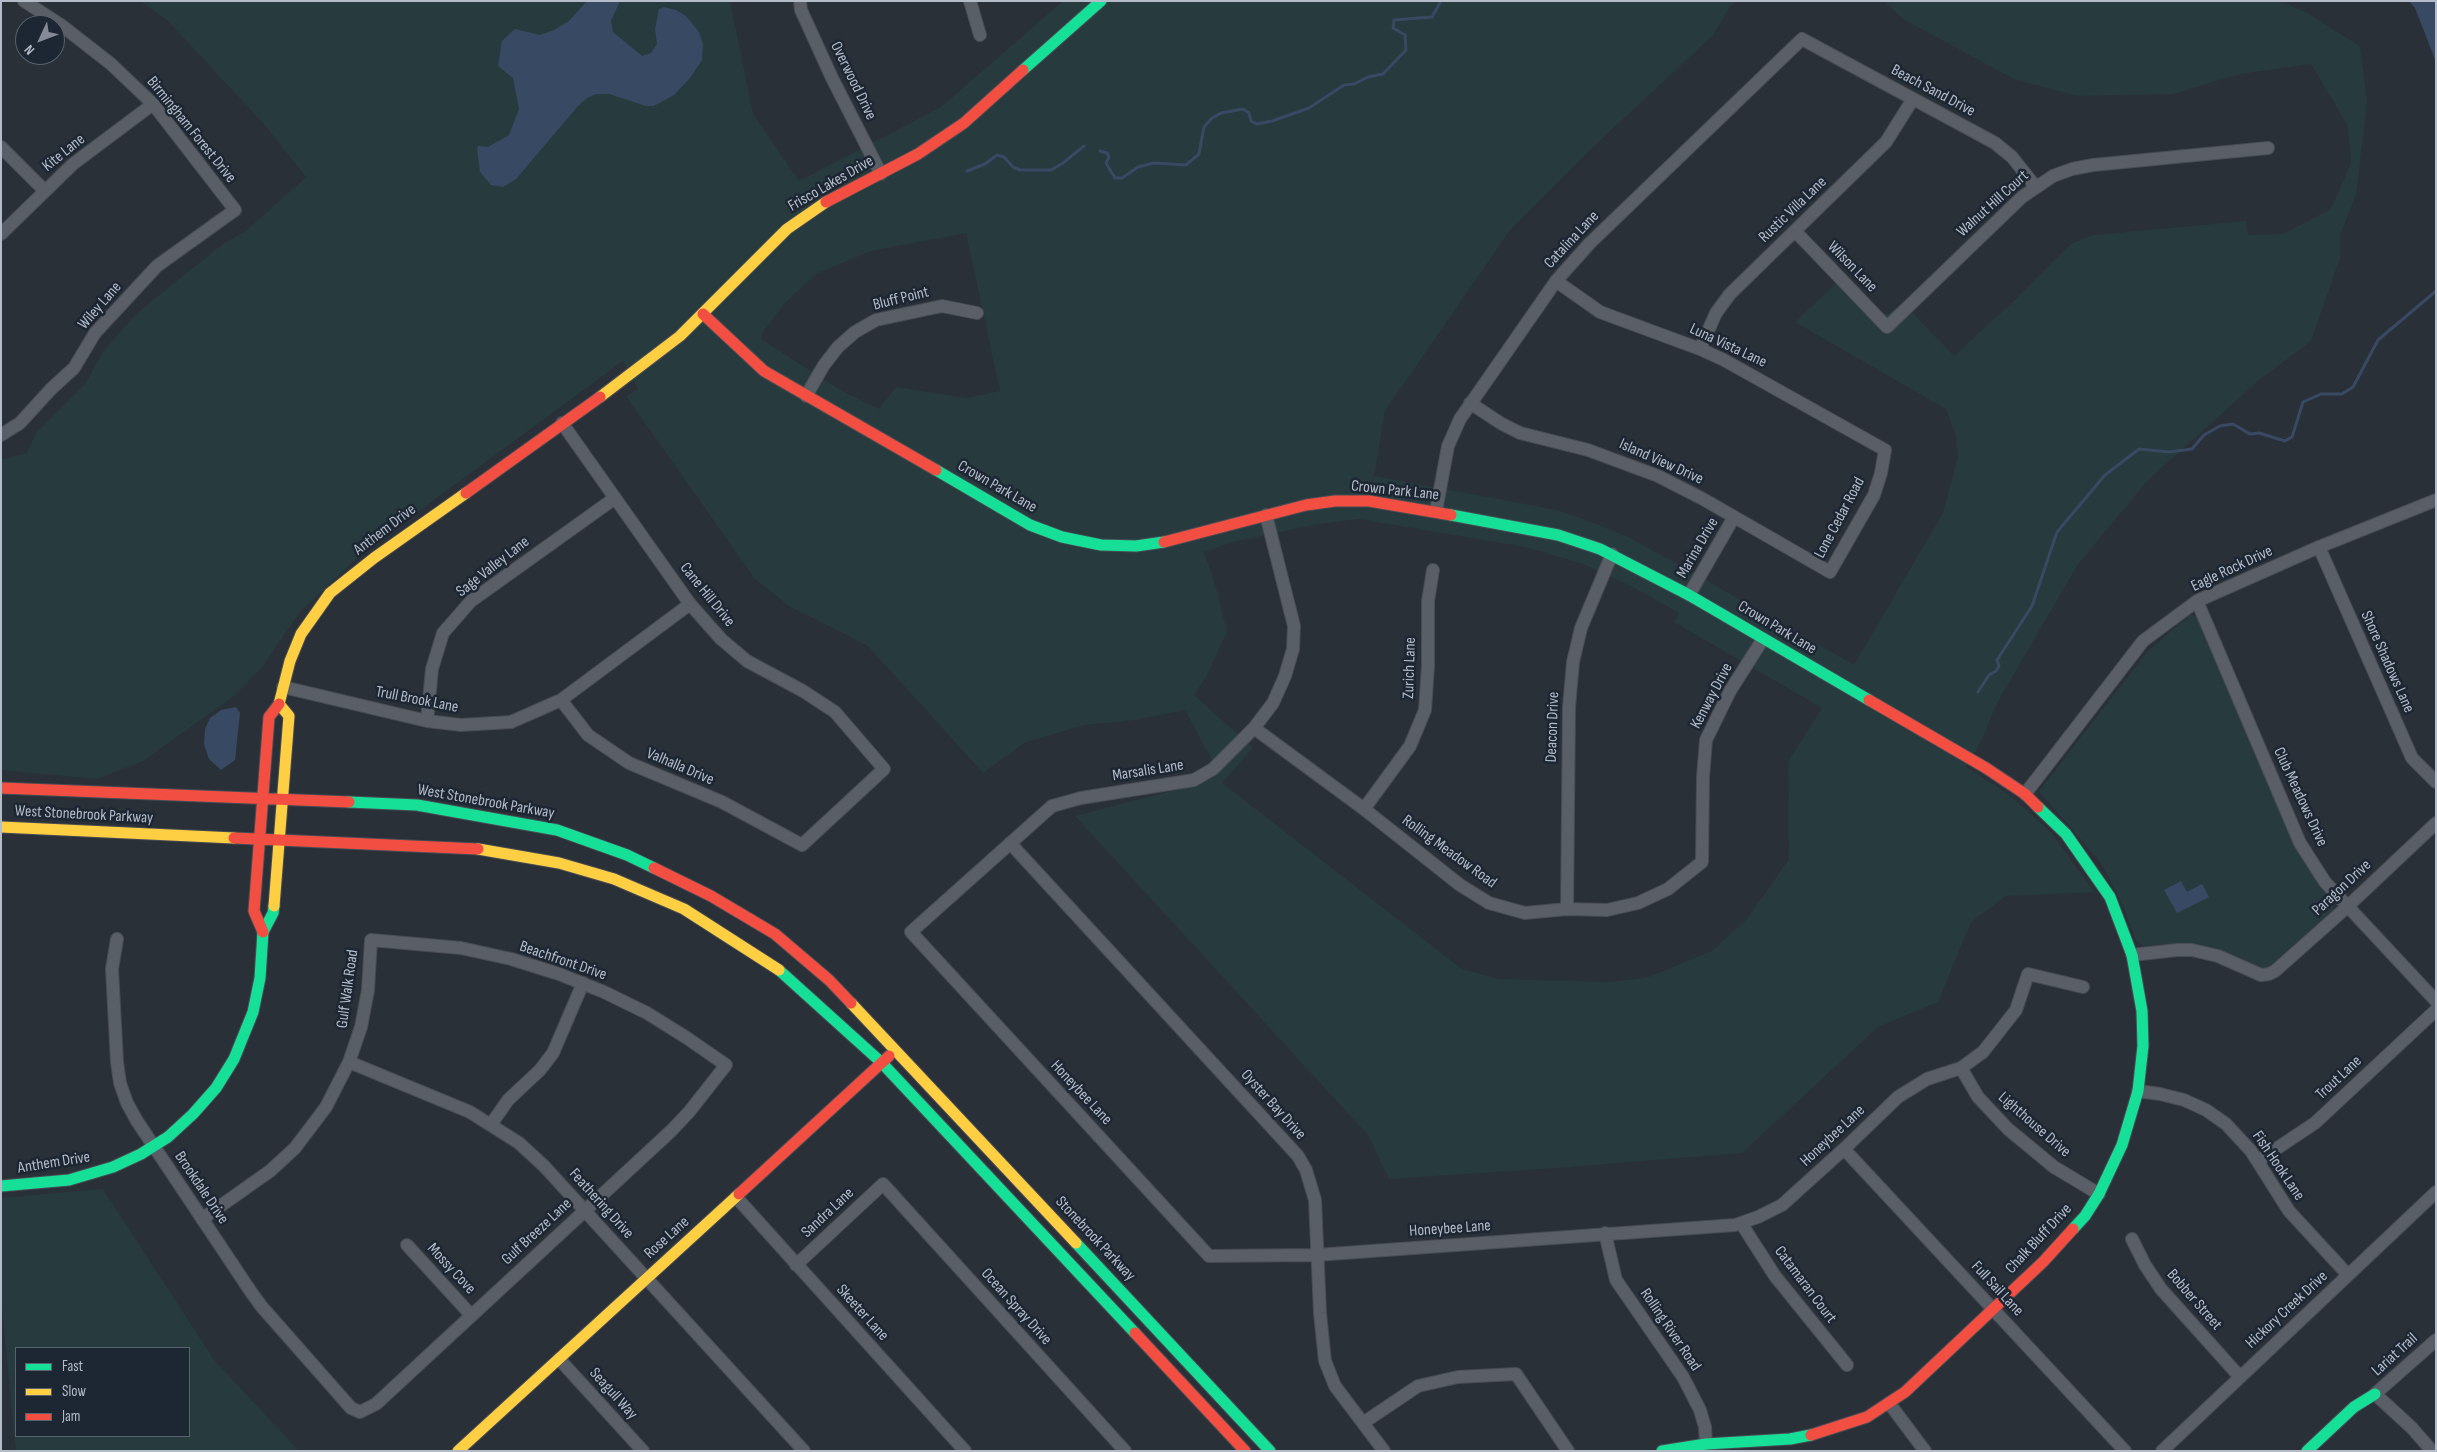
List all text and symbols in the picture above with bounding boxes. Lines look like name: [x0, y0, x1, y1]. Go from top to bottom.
north arrow: [15, 15, 65, 65]
street label: Overwood Drive: [826, 39, 880, 123]
text: N: [21, 41, 38, 58]
street label: Beach Sand Drive: [1888, 61, 1978, 121]
street label: Birmingham Forest Drive: [142, 73, 240, 187]
street label: Kite Lane: [39, 130, 89, 176]
street label: Frisco Lakes Drive: [785, 152, 877, 216]
street label: Walnut Hill Court: [1953, 167, 2033, 241]
street label: Rustic Villa Lane: [1755, 173, 1831, 247]
street label: Catalina Lane: [1540, 207, 1604, 273]
street label: Wilson Lane: [1823, 237, 1881, 297]
street label: Wiley Lane: [74, 278, 126, 334]
street label: Bluff Point: [871, 283, 931, 315]
street label: Luna Vista Lane: [1686, 320, 1770, 372]
street label: Island View Drive: [1616, 435, 1706, 489]
street label: Crown Park Lane: [954, 457, 1040, 517]
street label: Lone Cedar Road: [1811, 474, 1869, 562]
street label: Crown Park Lane: [1350, 477, 1440, 505]
street label: Anthem Drive: [350, 500, 420, 560]
street label: Marina Drive: [1673, 514, 1723, 582]
street label: Sage Valley Lane: [453, 532, 533, 602]
street label: Eagle Rock Drive: [2188, 542, 2276, 596]
street label: Cane Hill Drive: [675, 559, 739, 631]
street label: Crown Park Lane: [1734, 597, 1820, 659]
street label: Shore Shadows Lane: [2356, 608, 2418, 716]
street label: Zurich Lane: [1399, 637, 1421, 699]
street label: Kenway Drive: [1687, 660, 1737, 732]
street label: Trull Brook Lane: [374, 683, 460, 717]
street label: Deacon Drive: [1542, 691, 1564, 763]
street label: Valhalla Drive: [643, 744, 717, 790]
street label: Club Meadows Drive: [2269, 744, 2331, 850]
street label: Marsalis Lane: [1111, 756, 1185, 786]
street label: West Stonebrook Parkway: [416, 781, 556, 823]
street label: West Stonebrook Parkway: [14, 802, 154, 828]
street label: Rolling Meadow Road: [1398, 811, 1500, 893]
street label: Paragon Drive: [2309, 856, 2375, 920]
street label: Beachfront Drive: [517, 937, 609, 985]
street label: Gulf Walk Road: [333, 948, 363, 1030]
street label: Trout Lane: [2312, 1052, 2366, 1104]
street label: Honeybee Lane: [1046, 1057, 1116, 1129]
street label: Oyster Bay Drive: [1236, 1066, 1310, 1144]
street label: Lighthouse Drive: [1994, 1088, 2074, 1162]
street label: Honeybee Lane: [1797, 1101, 1869, 1171]
street label: Fish Hook Lane: [2248, 1128, 2308, 1204]
street label: Anthem Drive: [16, 1148, 92, 1178]
street label: Brookdale Drive: [170, 1148, 232, 1228]
street label: Feathering Drive: [564, 1165, 638, 1243]
street label: Sandra Lane: [798, 1184, 858, 1242]
street label: Stonebrook Parkway: [1051, 1193, 1139, 1285]
street label: Gulf Breeze Lane: [498, 1195, 576, 1269]
street label: Chalk Bluff Drive: [2002, 1200, 2076, 1278]
street label: Rose Lane: [641, 1213, 693, 1263]
street label: Honeybee Lane: [1409, 1217, 1491, 1241]
street label: Mossy Cove: [423, 1240, 479, 1298]
street label: Catamaran Court: [1770, 1243, 1840, 1327]
street label: Full Sail Lane: [1967, 1258, 2027, 1320]
street label: Ocean Spray Drive: [977, 1265, 1055, 1349]
street label: Bobber Street: [2162, 1266, 2226, 1334]
street label: Hickory Creek Drive: [2242, 1267, 2332, 1353]
street label: Skeeter Lane: [832, 1281, 892, 1345]
street label: Rolling River Road: [1635, 1285, 1705, 1375]
street label: Lariat Trail: [2368, 1329, 2422, 1381]
legend: [15, 1347, 190, 1437]
text: Fast: [62, 1357, 83, 1376]
street label: Seagull Way: [585, 1364, 641, 1424]
text: Slow: [62, 1382, 86, 1401]
text: Jam: [62, 1407, 80, 1426]

